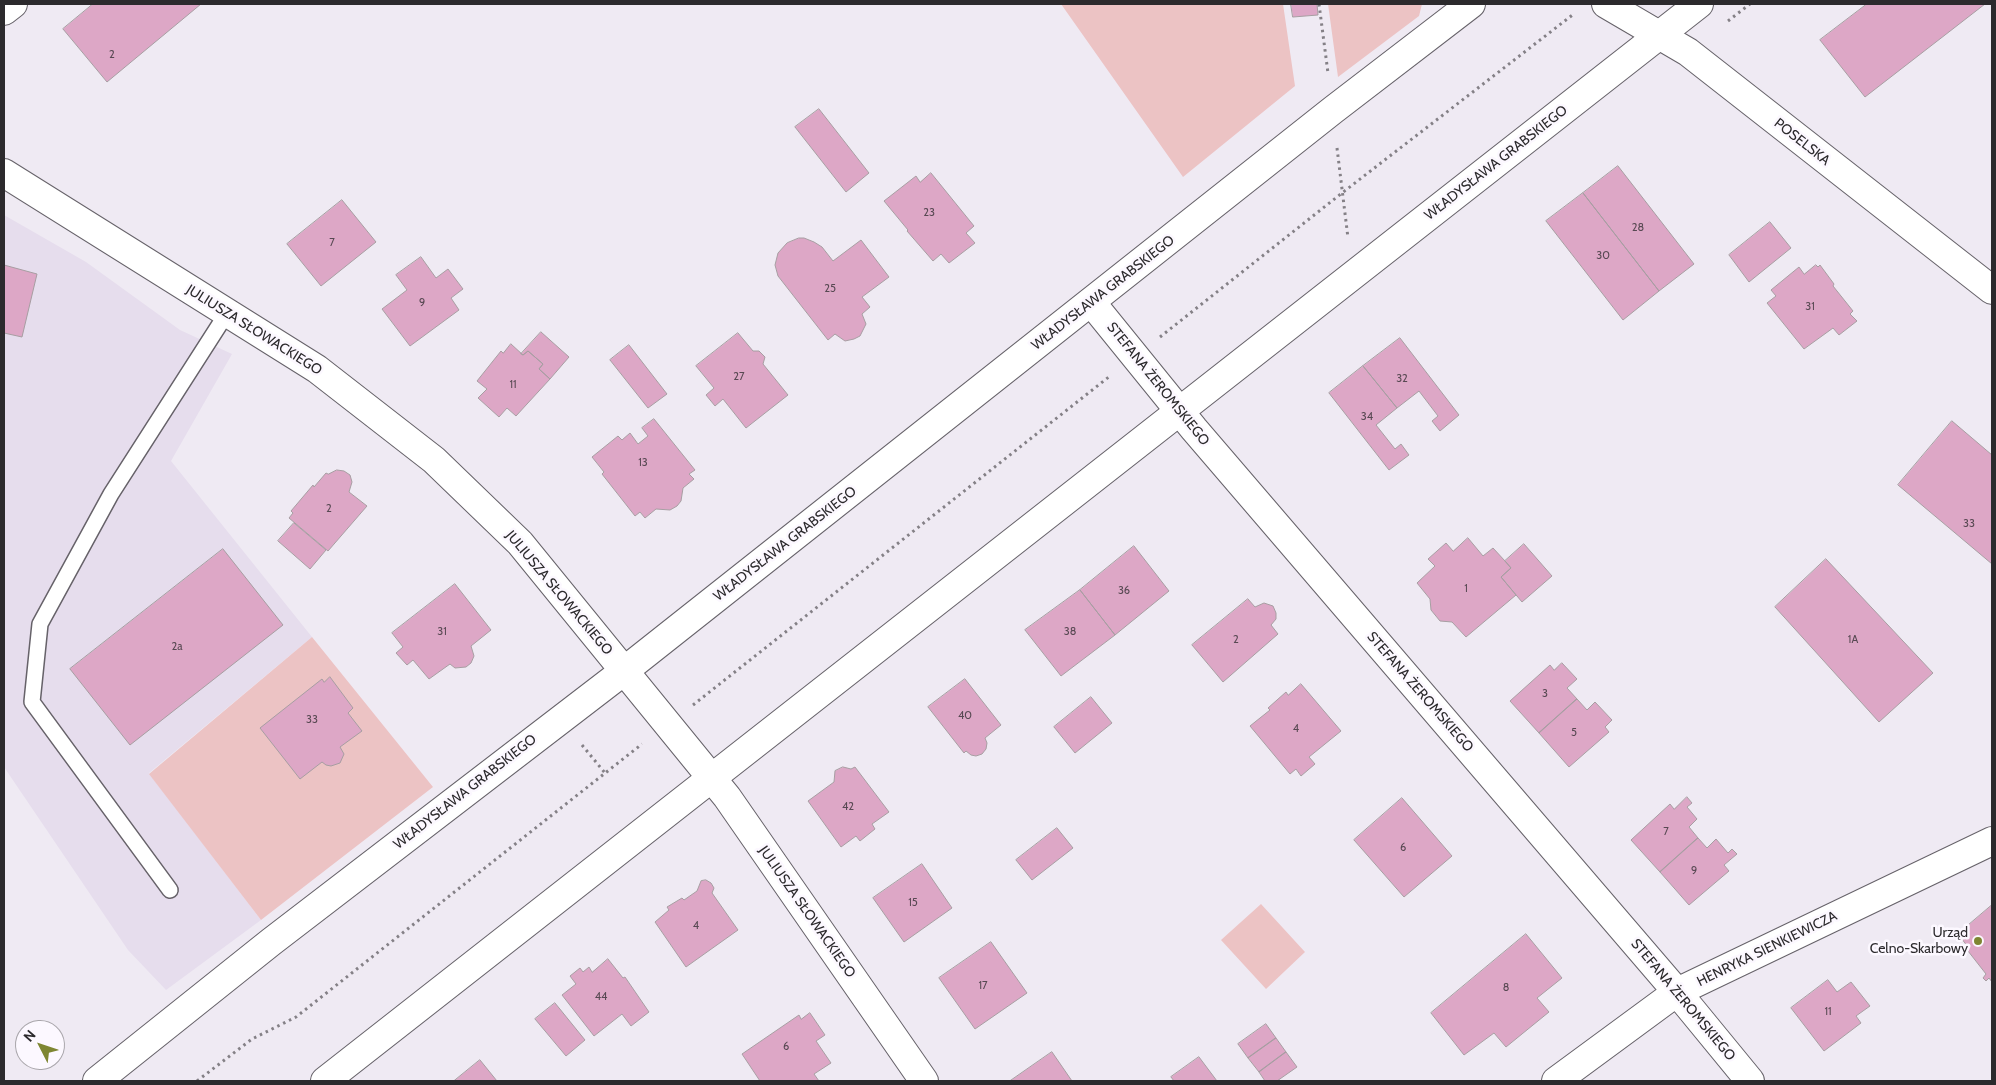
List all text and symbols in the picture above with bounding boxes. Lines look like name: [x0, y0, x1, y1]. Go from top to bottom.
house number: 2: [109, 48, 115, 62]
street label: WŁADYSŁAWA GRABSKIEGO: [1421, 102, 1571, 224]
street label: POSELSKA: [1771, 115, 1833, 169]
house number: 23: [923, 206, 935, 220]
house number: 28: [1632, 221, 1644, 235]
street label: WŁADYSŁAWA GRABSKIEGO: [1028, 232, 1178, 354]
house number: 7: [329, 236, 335, 250]
house number: 30: [1596, 249, 1610, 263]
street label: JULIUSZA SŁOWACKIEGO: [183, 281, 325, 379]
house number: 25: [824, 282, 836, 296]
house number: 9: [419, 296, 425, 310]
house number: 31: [1805, 300, 1815, 314]
street label: STEFANA ŻEROMSKIEGO: [1103, 319, 1213, 449]
house number: 27: [733, 370, 745, 384]
house number: 32: [1396, 372, 1408, 386]
house number: 11: [509, 378, 517, 392]
house number: 34: [1361, 410, 1373, 424]
house number: 13: [638, 456, 648, 470]
street label: WŁADYSŁAWA GRABSKIEGO: [710, 483, 860, 605]
house number: 2: [326, 502, 332, 516]
house number: 33: [1963, 517, 1975, 531]
street label: JULIUSZA SŁOWACKIEGO: [502, 527, 616, 659]
house number: 1: [1464, 582, 1468, 596]
house number: 36: [1118, 584, 1130, 598]
house number: 31: [437, 625, 447, 639]
house number: 38: [1064, 625, 1076, 639]
street label: STEFANA ŻEROMSKIEGO: [1363, 629, 1477, 755]
house number: 2: [1233, 633, 1239, 647]
house number: 1A: [1848, 633, 1858, 647]
house number: 2a: [171, 640, 183, 654]
house number: 3: [1542, 687, 1548, 701]
house number: 40: [958, 709, 972, 723]
house number: 33: [306, 713, 318, 727]
house number: 4: [1293, 722, 1299, 736]
house number: 5: [1571, 726, 1577, 740]
street label: WŁADYSŁAWA GRABSKIEGO: [390, 731, 540, 853]
house number: 42: [842, 800, 854, 814]
house number: 7: [1663, 825, 1669, 839]
house number: 6: [1400, 841, 1406, 855]
street label: JULIUSZA SŁOWACKIEGO: [755, 843, 859, 981]
house number: 9: [1691, 864, 1697, 878]
house number: 15: [908, 896, 918, 910]
street label: HENRYKA SIENKIEWICZA: [1694, 908, 1840, 990]
house number: 4: [693, 919, 699, 933]
place label: Urząd Celno-Skarbowy: [1870, 925, 1968, 958]
marker: Urząd Celno-Skarbowy: [1972, 935, 1984, 947]
street label: STEFANA ŻEROMSKIEGO: [1627, 936, 1739, 1064]
house number: 17: [978, 979, 988, 993]
house number: 8: [1503, 981, 1509, 995]
house number: 44: [595, 990, 607, 1004]
house number: 11: [1824, 1005, 1832, 1019]
north arrow: [15, 1020, 65, 1070]
text: N: [19, 1026, 39, 1045]
house number: 6: [783, 1040, 789, 1054]

